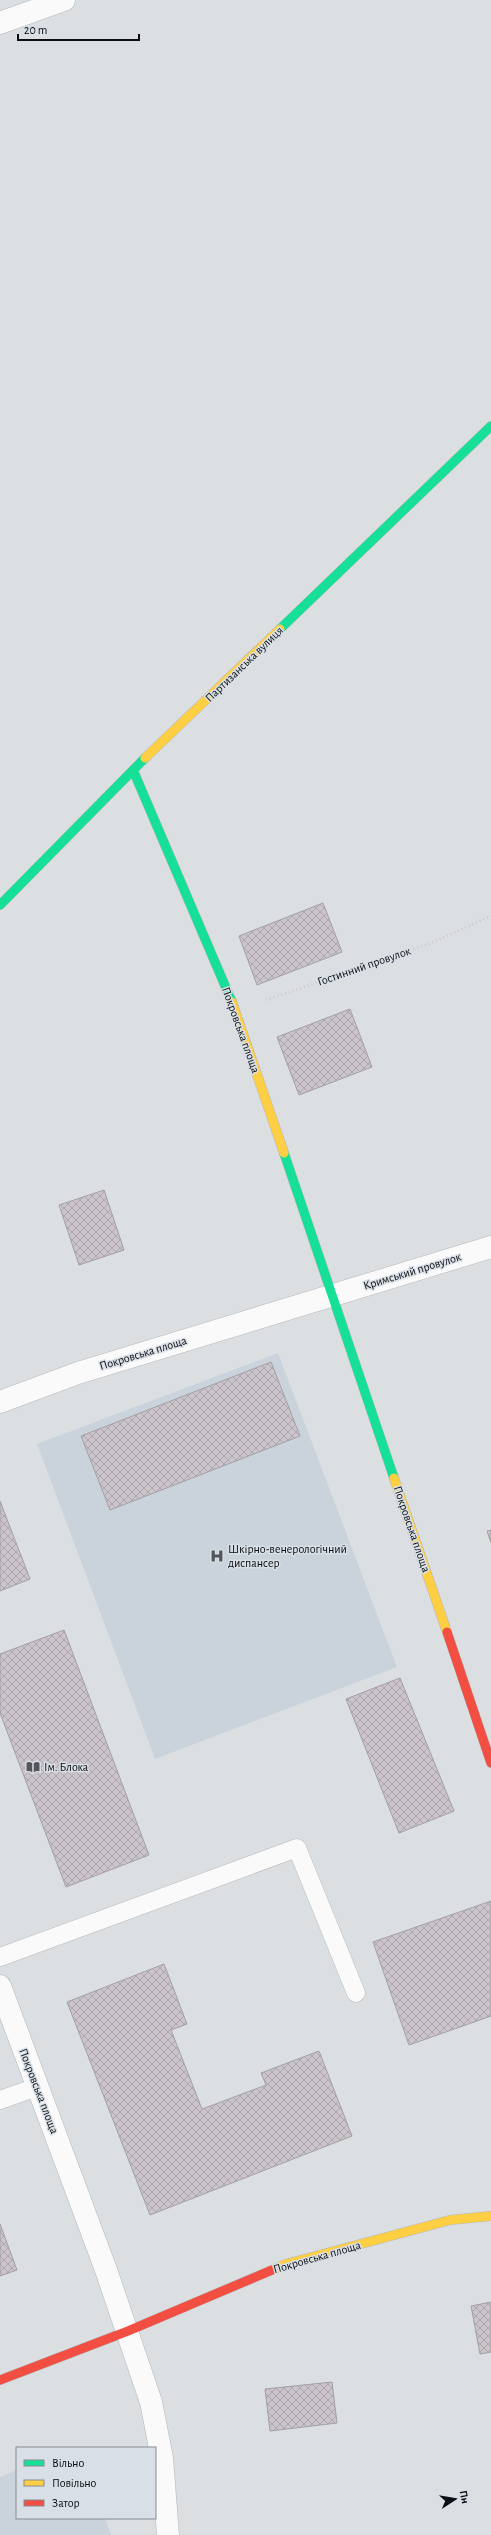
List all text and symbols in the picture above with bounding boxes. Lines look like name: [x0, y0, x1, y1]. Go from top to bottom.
scale bar: [18, 16, 139, 42]
text: 20 m: [24, 24, 47, 36]
street label: Партизанська вулиця: [203, 624, 286, 705]
street label: Гостинний провулок: [316, 944, 413, 989]
street label: Покровська площа: [220, 985, 262, 1075]
street label: Кримський провулок: [362, 1250, 463, 1293]
street label: Покровська площа: [98, 1334, 189, 1372]
street label: Покровська площа: [392, 1484, 433, 1574]
place label: Шкірно-венерологічний диспансер: [228, 1543, 347, 1569]
hospital icon: Шкірно-венерологічний диспансер: [209, 1548, 225, 1564]
library icon: Ім. Блока: [25, 1759, 41, 1775]
place label: Ім. Блока: [44, 1761, 89, 1773]
street label: Покровська площа: [17, 2047, 61, 2136]
street label: Покровська площа: [272, 2239, 363, 2275]
legend: [16, 2447, 156, 2519]
text: Вільно: [52, 2457, 84, 2469]
text: Повільно: [52, 2477, 97, 2489]
north arrow: [435, 2479, 475, 2519]
text: Пн: [458, 2489, 471, 2505]
text: Затор: [52, 2497, 80, 2509]

